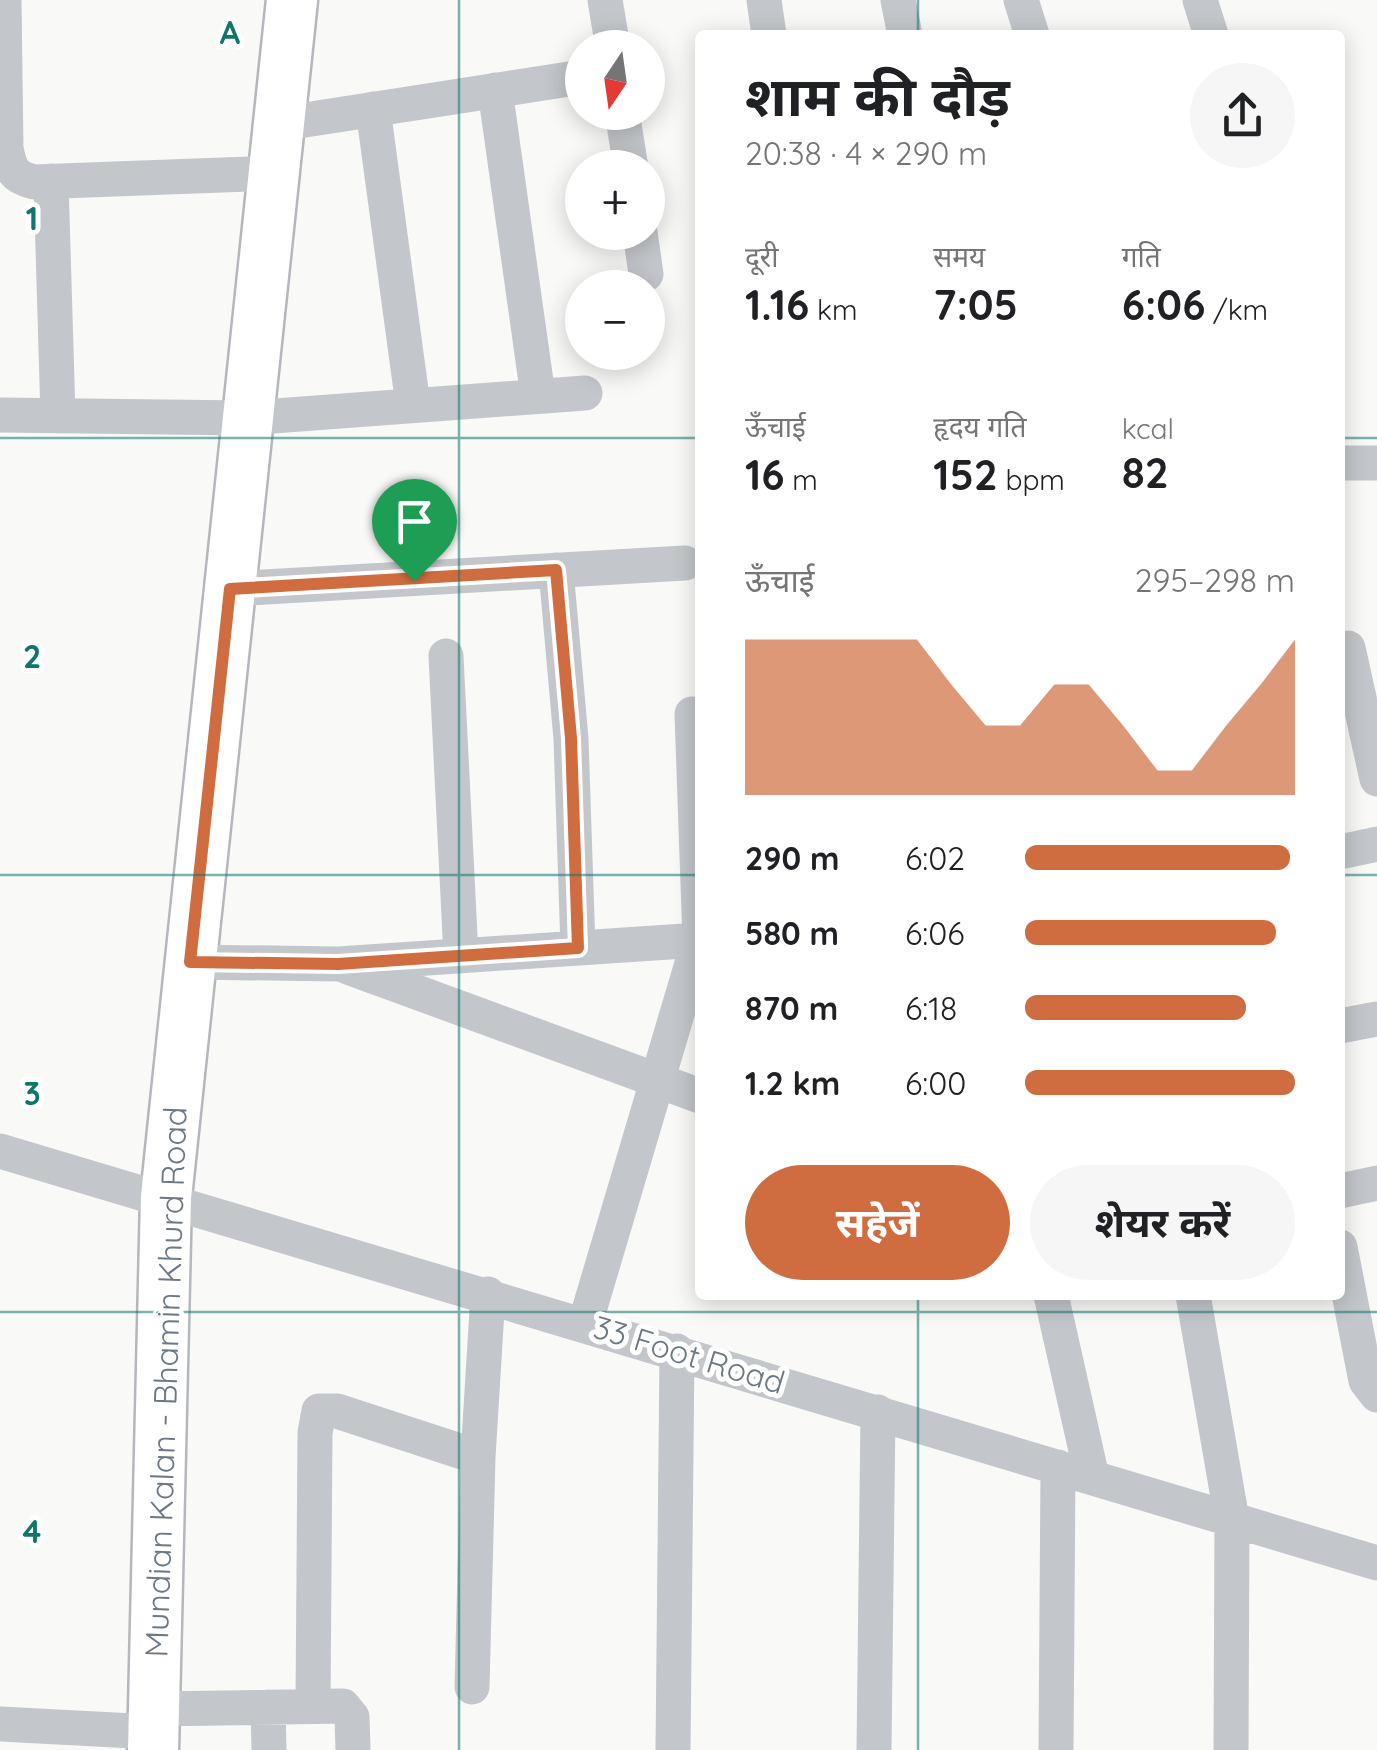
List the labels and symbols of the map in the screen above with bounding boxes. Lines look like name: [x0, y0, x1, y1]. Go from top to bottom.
text: A: [220, 12, 241, 52]
north arrow: [565, 30, 665, 130]
text: 1: [26, 198, 38, 238]
pin: [372, 479, 457, 582]
text: 2: [23, 636, 41, 676]
text: 3: [23, 1073, 41, 1113]
street label: Mundian Kalan - Bhamin Khurd Road: [135, 1106, 195, 1658]
street label: 33 Foot Road: [589, 1306, 790, 1402]
text: 4: [23, 1511, 42, 1551]

